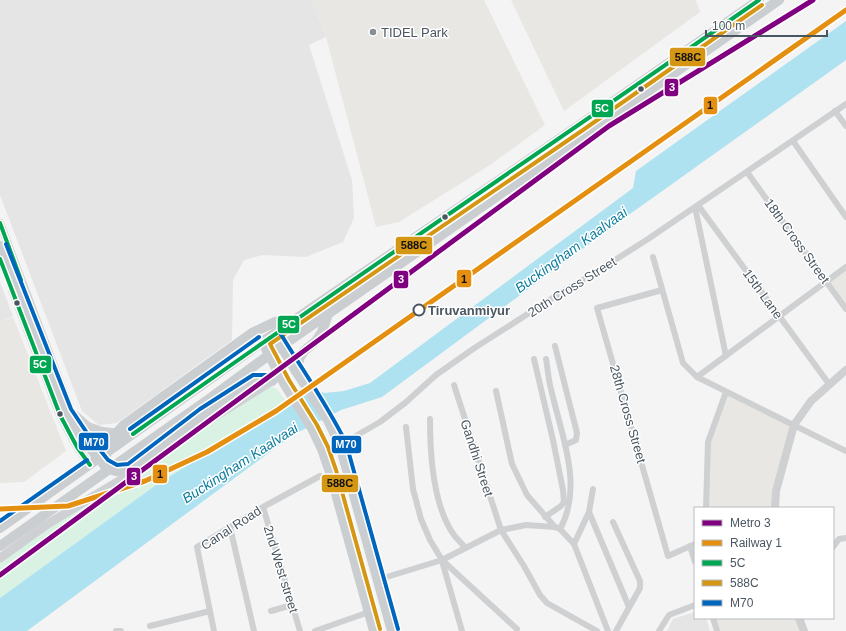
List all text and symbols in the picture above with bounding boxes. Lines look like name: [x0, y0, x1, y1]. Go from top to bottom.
scale bar: [706, 12, 827, 38]
text: 100 m: [712, 19, 745, 33]
place label: TIDEL Park: [381, 25, 448, 40]
marker: TIDEL Park: [368, 27, 378, 37]
line badge: 588C: [669, 47, 706, 67]
text: 588C: [675, 51, 701, 63]
line badge: 3: [664, 78, 679, 97]
text: 3: [669, 81, 675, 93]
unlabelled marker: [636, 84, 646, 94]
line badge: 1: [703, 96, 718, 115]
line badge: 5C: [591, 99, 614, 118]
text: 1: [707, 99, 713, 111]
text: 5C: [595, 102, 609, 114]
street label: 18th Cross Street: [761, 196, 833, 287]
water label: Buckingham Kaalvaai: [512, 203, 631, 296]
unlabelled marker: [440, 212, 450, 222]
line badge: 588C: [395, 236, 433, 255]
text: 588C: [401, 239, 427, 251]
street label: 20th Cross Street: [525, 254, 619, 320]
street label: 15th Lane: [740, 266, 786, 322]
line badge: 1: [456, 269, 472, 288]
line badge: 3: [393, 270, 409, 289]
text: 3: [398, 273, 404, 285]
text: 1: [461, 273, 467, 285]
unlabelled marker: [12, 298, 22, 308]
marker: Tiruvanmiyur: [412, 303, 426, 317]
place label: Tiruvanmiyur: [428, 303, 510, 318]
line badge: 5C: [277, 315, 300, 334]
text: 5C: [282, 318, 296, 330]
line badge: 5C: [29, 355, 52, 374]
text: 5C: [33, 358, 47, 370]
street label: 28th Cross Street: [607, 363, 649, 465]
unlabelled marker: [55, 409, 65, 419]
street label: Gandhi Street: [457, 418, 497, 499]
water label: Buckingham Kaalvaai: [179, 419, 302, 506]
line badge: M70: [78, 432, 109, 451]
line badge: M70: [331, 435, 362, 454]
text: M70: [83, 436, 105, 448]
text: M70: [335, 438, 357, 450]
line badge: 1: [152, 464, 168, 484]
line badge: 3: [126, 467, 141, 486]
text: 1: [157, 468, 163, 480]
text: 3: [131, 470, 137, 482]
line badge: 588C: [321, 474, 359, 493]
text: 588C: [327, 477, 353, 489]
street label: Canal Road: [198, 503, 264, 553]
legend: [694, 507, 834, 619]
text: Metro 3: [730, 516, 771, 530]
street label: 2nd West street: [261, 523, 302, 615]
text: Railway 1: [730, 536, 782, 550]
text: 5C: [730, 556, 746, 570]
text: 588C: [730, 576, 759, 590]
text: M70: [730, 596, 754, 610]

